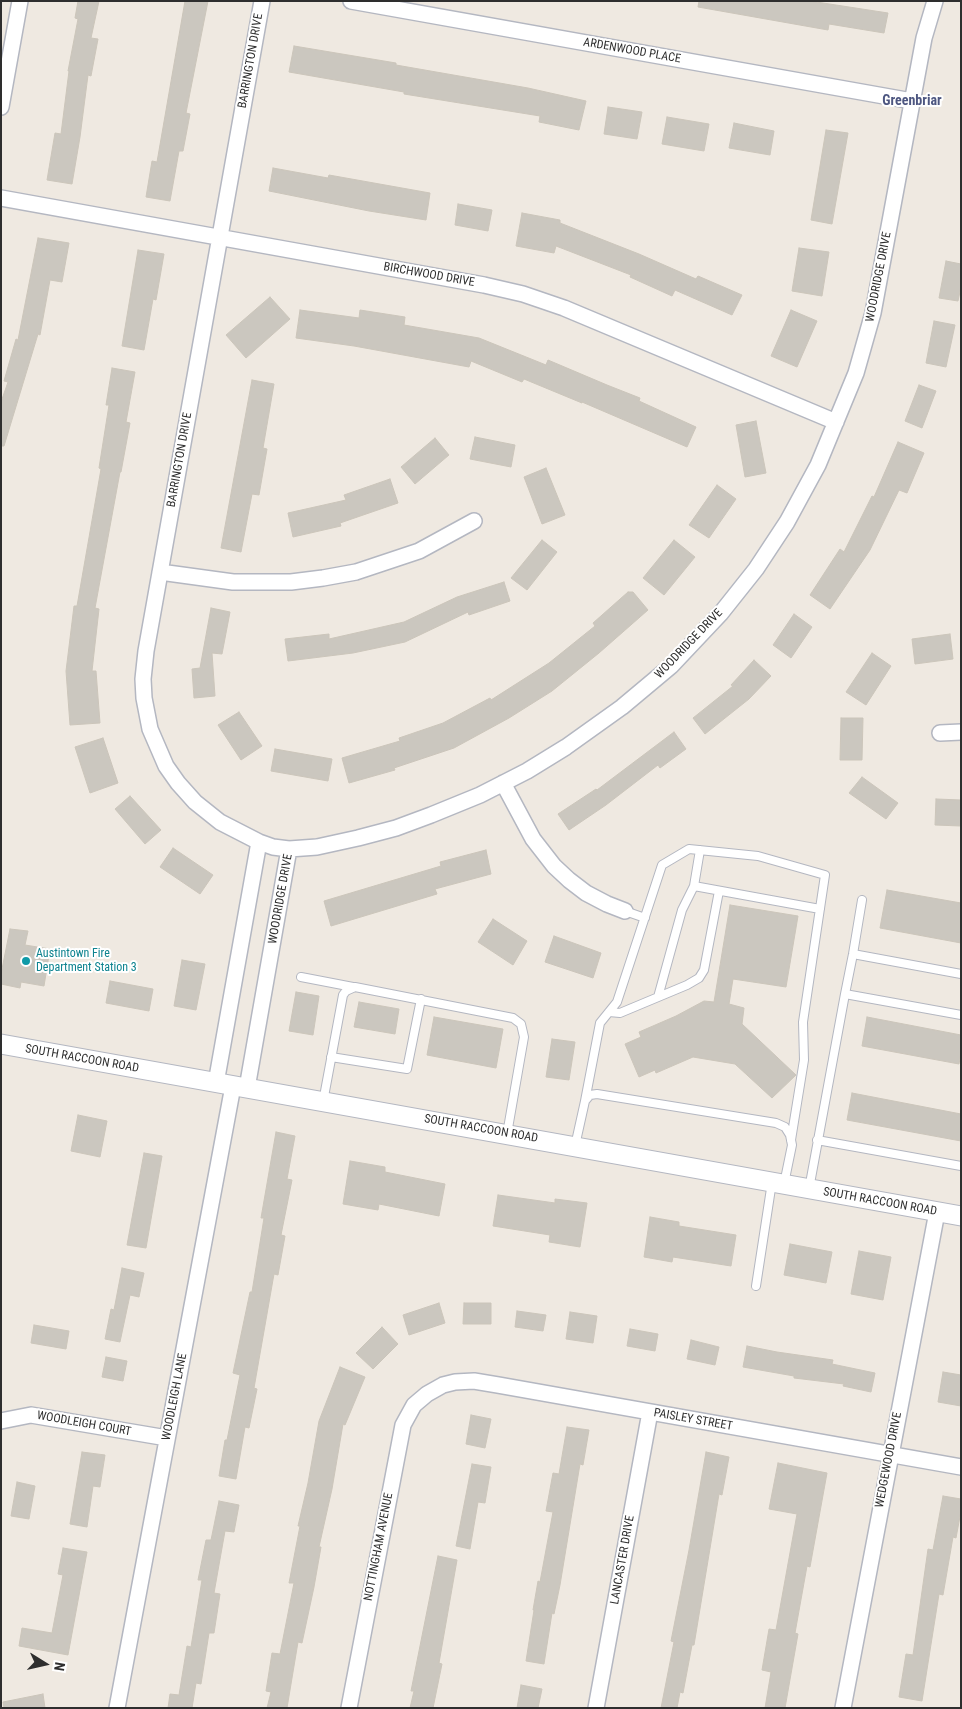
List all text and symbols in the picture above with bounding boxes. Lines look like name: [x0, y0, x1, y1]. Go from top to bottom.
street label: BARRINGTON DRIVE: [236, 12, 266, 110]
street label: ARDENWOOD PLACE: [582, 35, 682, 67]
district label: Greenbriar: [882, 93, 942, 109]
street label: WOODRIDGE DRIVE: [863, 231, 895, 323]
street label: BIRCHWOOD DRIVE: [382, 260, 476, 290]
street label: BARRINGTON DRIVE: [165, 411, 195, 509]
street label: WOODRIDGE DRIVE: [652, 606, 726, 682]
street label: WOODRIDGE DRIVE: [266, 853, 296, 945]
place label: Austintown Fire Department Station 3: [36, 947, 137, 975]
marker: Austintown Fire Department Station 3: [20, 955, 32, 967]
street label: SOUTH RACCOON ROAD: [24, 1042, 140, 1076]
street label: SOUTH RACCOON ROAD: [423, 1112, 539, 1146]
street label: SOUTH RACCOON ROAD: [822, 1185, 938, 1219]
street label: WOODLEIGH LANE: [159, 1352, 191, 1442]
street label: PAISLEY STREET: [652, 1406, 734, 1434]
street label: WOODLEIGH COURT: [36, 1409, 132, 1439]
street label: WEDGEWOOD DRIVE: [873, 1411, 905, 1509]
street label: NOTTINGHAM AVENUE: [361, 1492, 397, 1602]
street label: LANCASTER DRIVE: [608, 1514, 638, 1606]
north arrow: [20, 1639, 70, 1689]
text: N: [51, 1661, 68, 1672]

